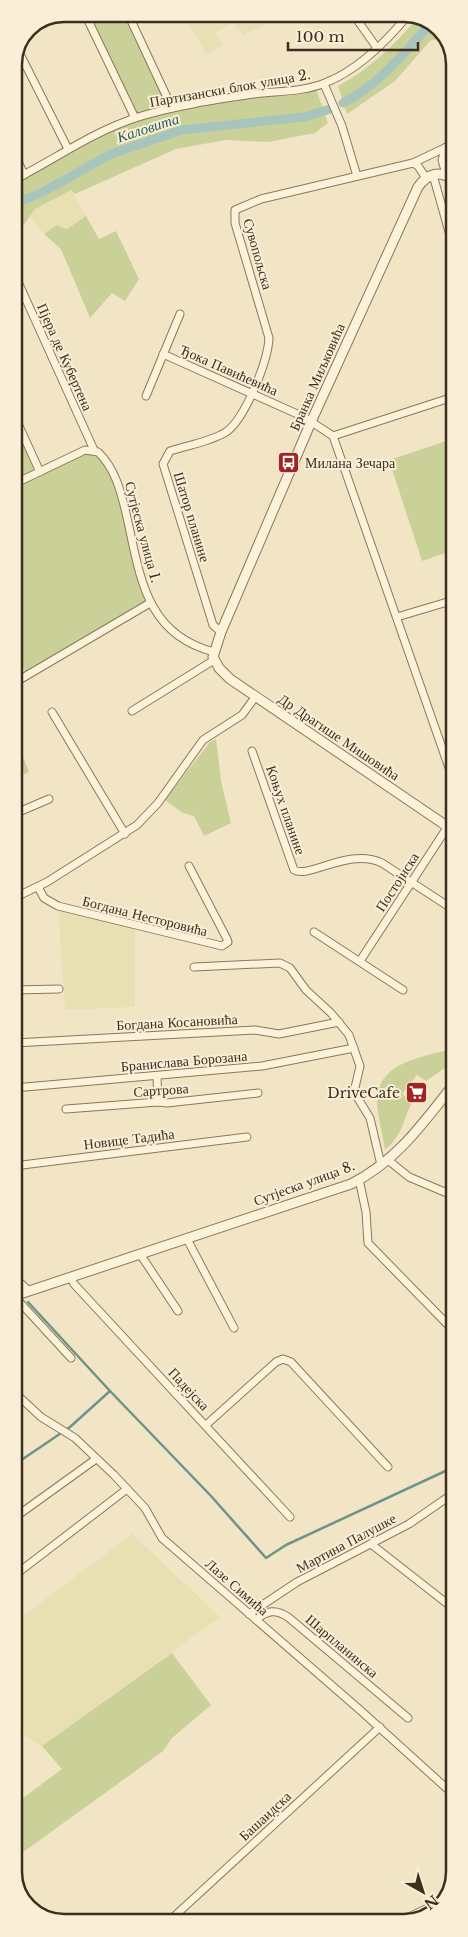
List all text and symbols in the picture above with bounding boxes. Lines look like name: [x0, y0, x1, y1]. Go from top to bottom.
scale bar: [288, 20, 418, 52]
text: 100 m: [296, 27, 345, 46]
street label: Партизански блок улица 2.: [148, 65, 312, 111]
water label: Каловита: [113, 109, 181, 147]
street label: Сувопољска: [239, 216, 277, 292]
street label: Пјера де Кубертена: [33, 300, 97, 414]
street label: Бранка Миљковића: [285, 320, 349, 434]
street label: Ђока Павићевића: [177, 340, 281, 400]
bus stop icon: Милана Зечара: [277, 451, 301, 475]
place label: Милана Зечара: [305, 454, 396, 472]
street label: Шатор планине: [170, 470, 214, 564]
street label: Сутјеска улица 1.: [121, 479, 165, 585]
street label: Др Драгише Мишовића: [275, 690, 404, 785]
street label: Коњух планине: [262, 763, 310, 857]
street label: Постојнска: [371, 848, 423, 915]
street label: Богдана Несторовића: [81, 892, 210, 940]
street label: Богдана Косановића: [116, 1010, 239, 1034]
street label: Бранислава Борозана: [120, 1046, 249, 1075]
street label: Сартрова: [133, 1079, 190, 1101]
supermarket icon: DriveCafe: [404, 1081, 428, 1105]
place label: DriveCafe: [327, 1084, 400, 1102]
street label: Новице Тадића: [83, 1124, 176, 1153]
street label: Сутјеска улица 8.: [251, 1156, 357, 1210]
street label: Падејска: [164, 1364, 214, 1415]
street label: Мартина Палушке: [293, 1509, 399, 1577]
street label: Лазе Симића: [202, 1555, 273, 1620]
street label: Шарпланинска: [302, 1610, 383, 1682]
street label: Башаидска: [235, 1787, 295, 1845]
north arrow: [398, 1867, 448, 1917]
text: N: [420, 1891, 442, 1913]

